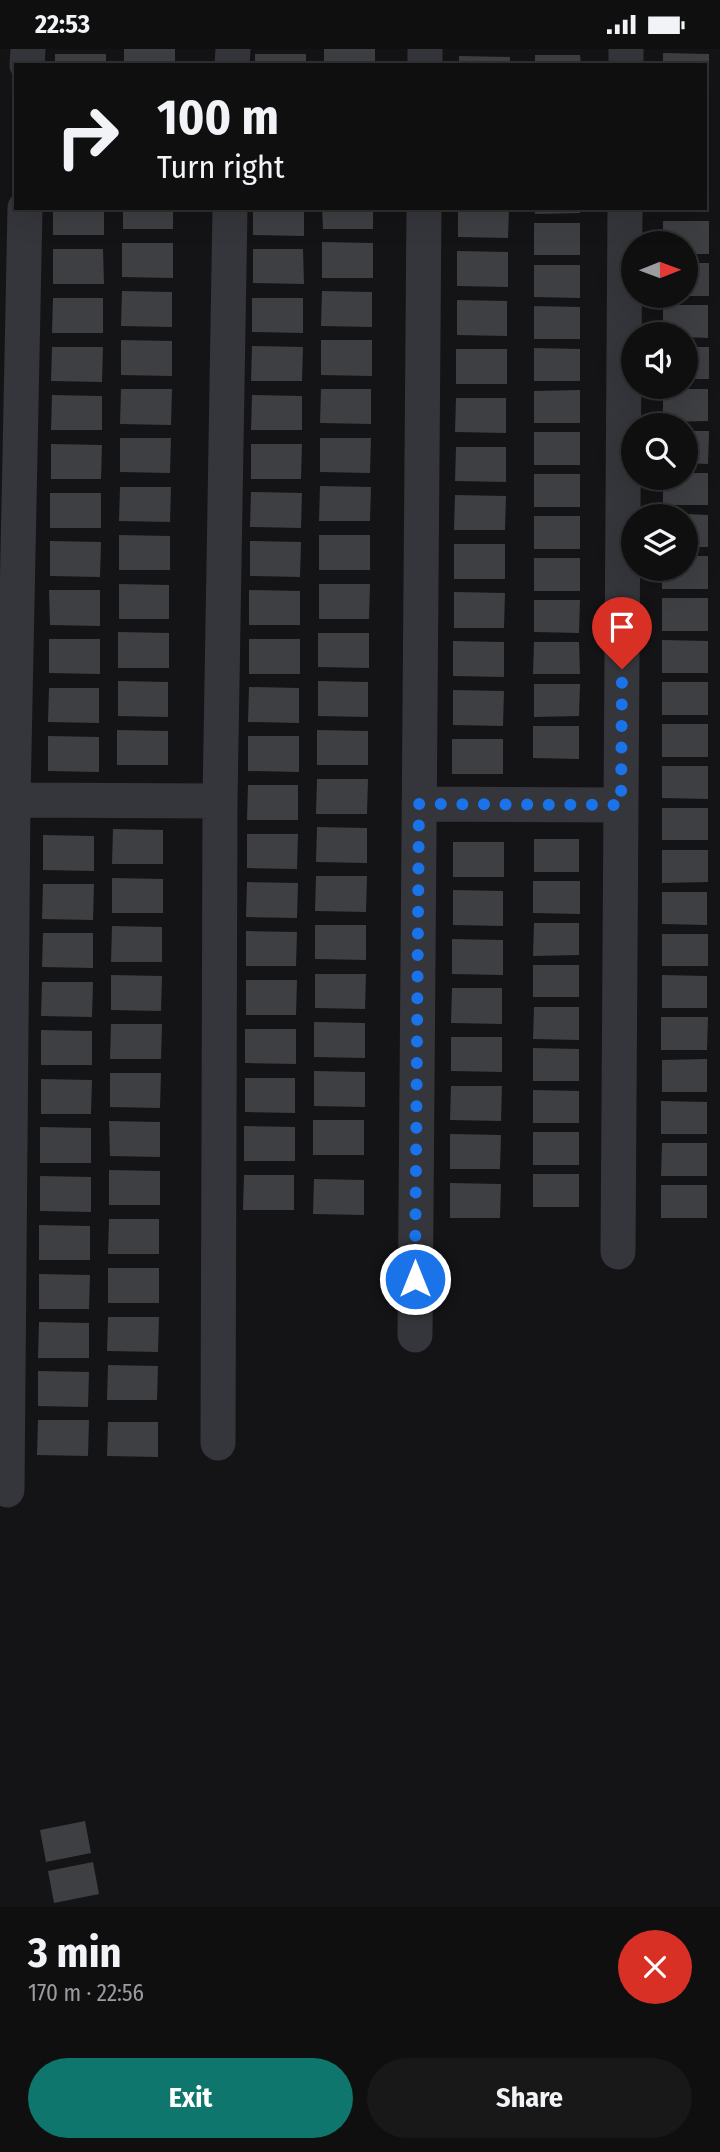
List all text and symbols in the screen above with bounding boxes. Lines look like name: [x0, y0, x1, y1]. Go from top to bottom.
text: 22:53: [35, 9, 90, 40]
text: 100 m: [157, 88, 279, 147]
icon: right: [42, 91, 133, 182]
text: Turn right: [157, 148, 284, 186]
north arrow: [621, 231, 698, 308]
map controls: [621, 231, 698, 581]
button: sound: [621, 322, 698, 399]
button: search: [621, 413, 698, 490]
button: layers: [621, 504, 698, 581]
pin: [592, 597, 652, 669]
icon: arrive: [603, 608, 641, 646]
position arrow: [378, 1242, 452, 1316]
text: 3 min: [28, 1928, 122, 1978]
button: close: [618, 1930, 692, 2004]
text: 170 m · 22:56: [28, 1979, 144, 2007]
button: Exit: [28, 2058, 353, 2138]
button: Share: [367, 2058, 692, 2138]

